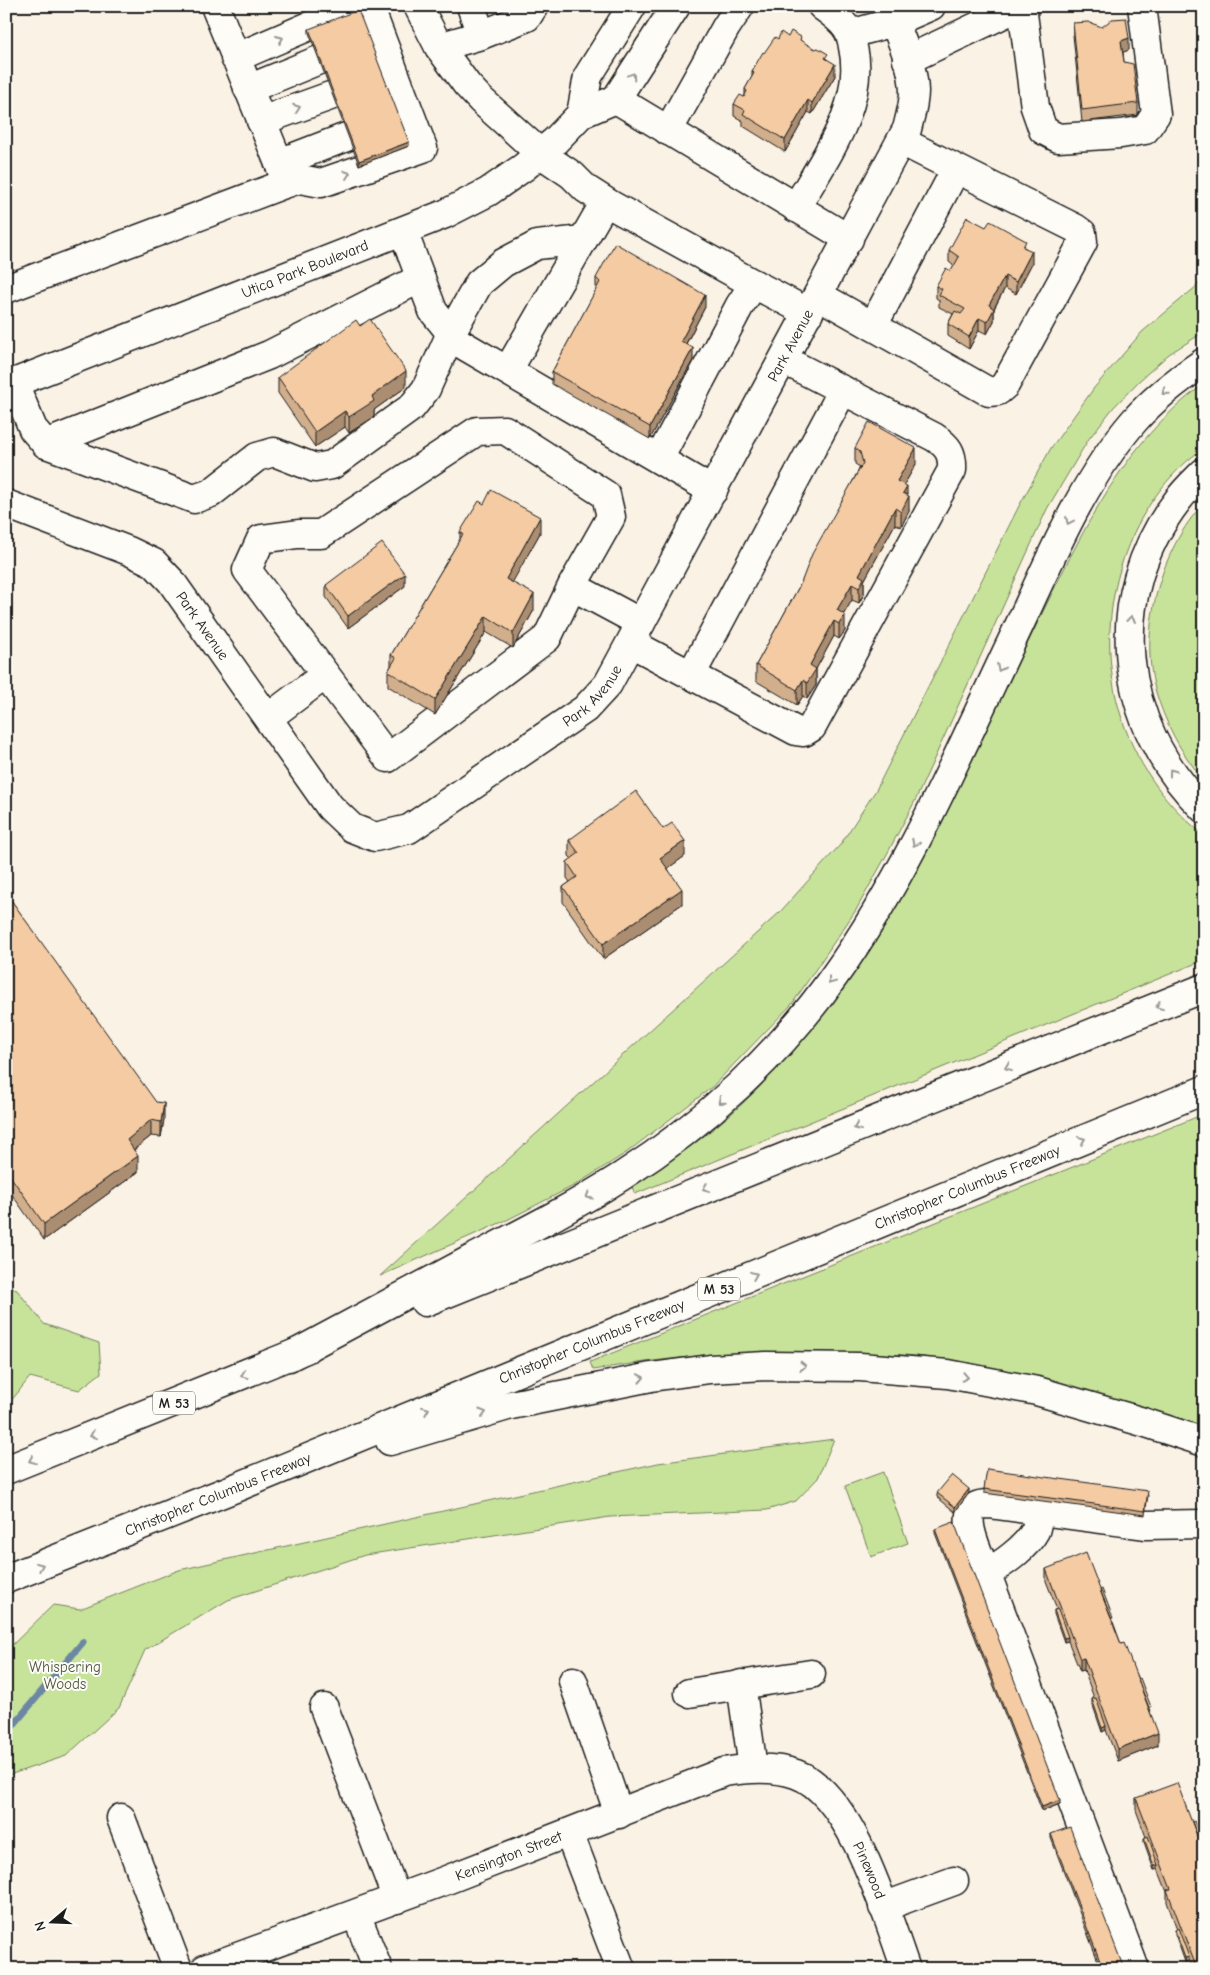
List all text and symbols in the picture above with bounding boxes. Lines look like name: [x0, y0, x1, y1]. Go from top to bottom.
one-way arrow: [275, 34, 284, 45]
one-way arrow: [626, 72, 635, 82]
one-way arrow: [292, 104, 301, 114]
one-way arrow: [342, 170, 351, 180]
street label: Utica Park Boulevard: [239, 236, 371, 302]
street label: Park Avenue: [764, 306, 817, 385]
one-way arrow: [1162, 386, 1171, 394]
one-way arrow: [1066, 516, 1076, 525]
street label: Park Avenue: [172, 588, 233, 664]
one-way arrow: [1125, 615, 1136, 623]
street label: Park Avenue: [559, 662, 626, 731]
one-way arrow: [995, 663, 1006, 672]
one-way arrow: [1169, 768, 1178, 778]
one-way arrow: [911, 837, 921, 846]
one-way arrow: [828, 975, 836, 984]
one-way arrow: [1155, 1000, 1163, 1010]
one-way arrow: [1004, 1060, 1013, 1071]
one-way arrow: [717, 1095, 726, 1104]
one-way arrow: [853, 1121, 862, 1132]
one-way arrow: [1078, 1136, 1086, 1146]
street label: Christopher Columbus Freeway: [872, 1141, 1063, 1233]
one-way arrow: [703, 1182, 711, 1192]
one-way arrow: [586, 1189, 595, 1199]
one-way arrow: [749, 1271, 758, 1281]
road number: M 53: [698, 1278, 740, 1300]
street label: Christopher Columbus Freeway: [496, 1295, 687, 1388]
one-way arrow: [800, 1361, 807, 1371]
one-way arrow: [240, 1369, 248, 1379]
one-way arrow: [960, 1372, 969, 1382]
one-way arrow: [637, 1374, 646, 1384]
road number: M 53: [153, 1392, 195, 1415]
one-way arrow: [421, 1405, 430, 1416]
one-way arrow: [478, 1409, 486, 1419]
one-way arrow: [89, 1429, 98, 1439]
street label: Christopher Columbus Freeway: [122, 1449, 314, 1540]
one-way arrow: [29, 1454, 37, 1464]
one-way arrow: [35, 1561, 44, 1572]
park label: Whispering Woods: [29, 1658, 101, 1693]
street label: Kensington Street: [453, 1827, 565, 1885]
street label: Pinewood: [849, 1839, 889, 1901]
north arrow: [28, 1898, 78, 1948]
text: N: [31, 1919, 50, 1933]

